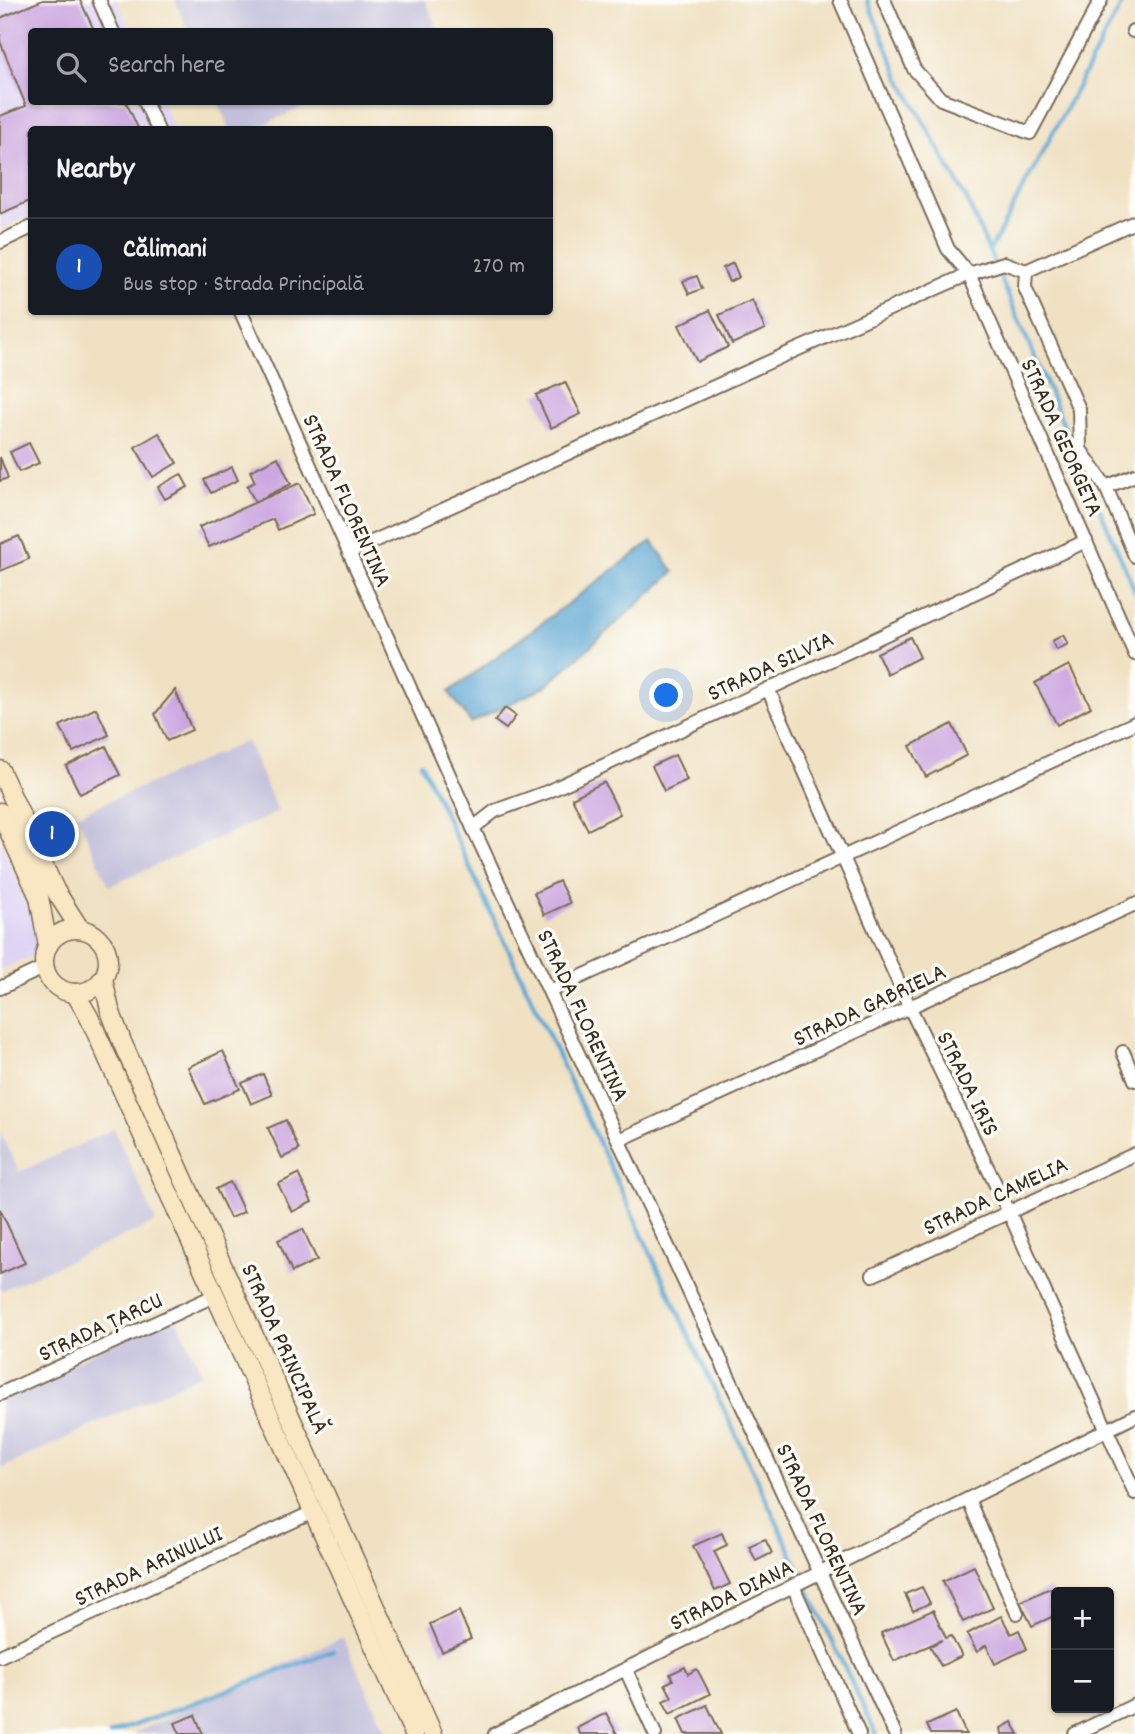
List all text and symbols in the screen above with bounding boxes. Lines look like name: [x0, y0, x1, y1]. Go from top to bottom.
search box: [28, 28, 553, 105]
icon: search: [52, 48, 90, 86]
text: Search here: [108, 48, 226, 85]
text: Nearby: [56, 150, 134, 193]
text: Călimani: [123, 232, 207, 269]
text: 1: [76, 251, 82, 284]
text: 270 m: [473, 251, 525, 284]
text: Bus stop · Strada Principală: [123, 269, 364, 302]
street label: STRADA GEORGETA: [1010, 354, 1110, 523]
street label: STRADA FLORENTINA: [292, 409, 399, 593]
street label: STRADA SILVIA: [703, 624, 840, 712]
your location: [649, 678, 683, 712]
pin: 1: [29, 808, 75, 860]
street label: STRADA FLORENTINA: [526, 924, 636, 1108]
street label: STRADA GABRIELA: [788, 956, 952, 1057]
street label: STRADA IRIS: [926, 1026, 1006, 1143]
street label: STRADA CAMELIA: [918, 1149, 1074, 1246]
street label: STRADA PRINCIPALĂ: [230, 1259, 336, 1440]
street label: STRADA ȚARCU: [33, 1285, 169, 1372]
street label: STRADA FLORENTINA: [765, 1438, 875, 1622]
street label: STRADA ARINULUI: [69, 1518, 230, 1617]
street label: STRADA DIANA: [665, 1552, 800, 1641]
map controls: [1051, 1587, 1114, 1713]
button: +: [1051, 1587, 1114, 1650]
button: −: [1051, 1650, 1114, 1713]

